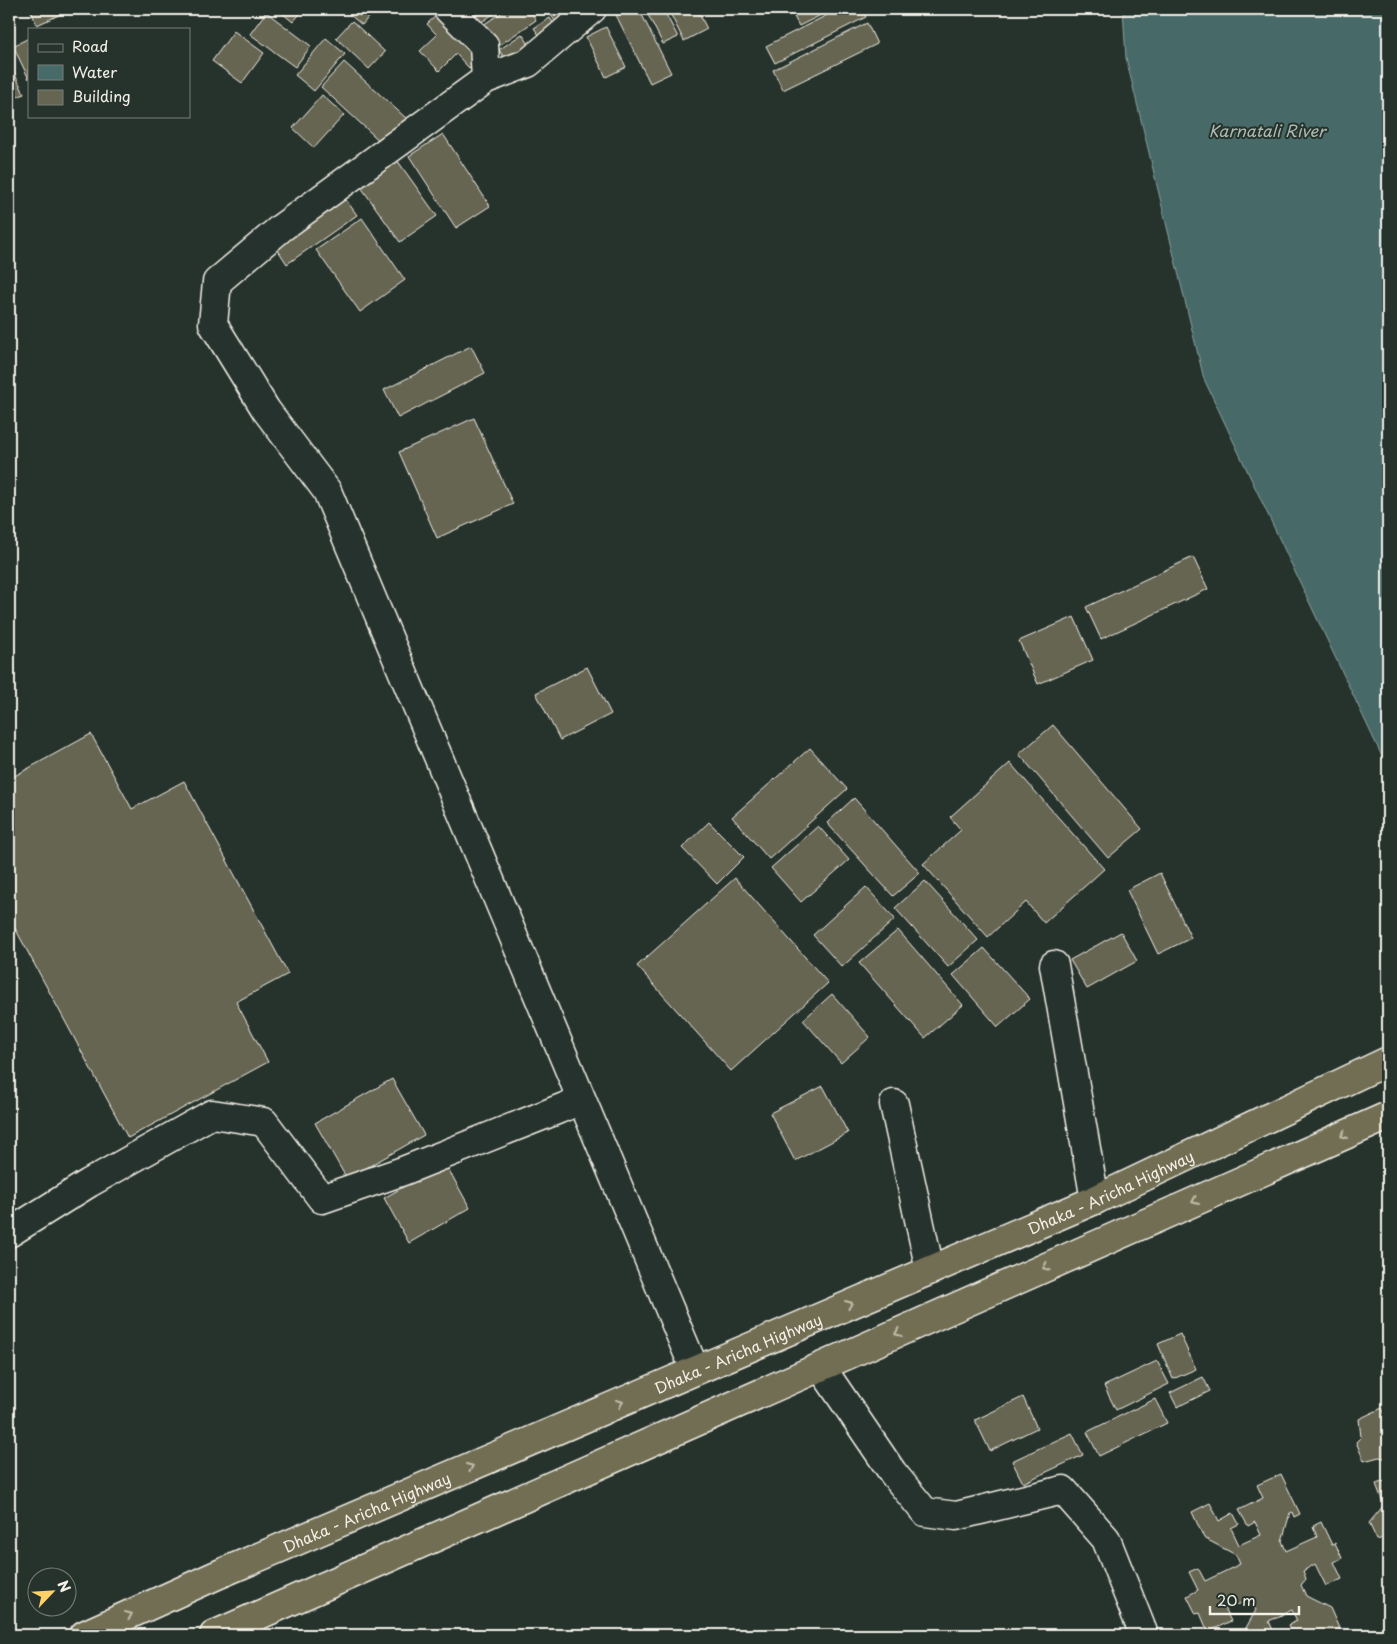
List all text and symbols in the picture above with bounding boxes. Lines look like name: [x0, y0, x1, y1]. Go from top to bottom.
legend: [28, 28, 190, 118]
text: Road: [72, 34, 108, 57]
text: Water: [72, 60, 117, 83]
text: Building: [72, 84, 131, 107]
water label: Karnatali River: [1209, 118, 1328, 142]
one-way arrow: [1340, 1129, 1349, 1140]
street label: Dhaka - Aricha Highway: [1024, 1144, 1197, 1239]
one-way arrow: [1191, 1195, 1200, 1206]
one-way arrow: [1042, 1261, 1051, 1271]
one-way arrow: [844, 1300, 853, 1311]
street label: Dhaka - Aricha Highway: [650, 1307, 825, 1399]
one-way arrow: [894, 1326, 903, 1337]
one-way arrow: [615, 1398, 624, 1409]
one-way arrow: [465, 1462, 474, 1473]
street label: Dhaka - Aricha Highway: [279, 1465, 453, 1557]
north arrow: [28, 1566, 78, 1616]
text: N: [52, 1577, 76, 1596]
scale bar: [1210, 1584, 1298, 1616]
text: 20 m: [1217, 1588, 1256, 1611]
one-way arrow: [123, 1612, 132, 1622]

